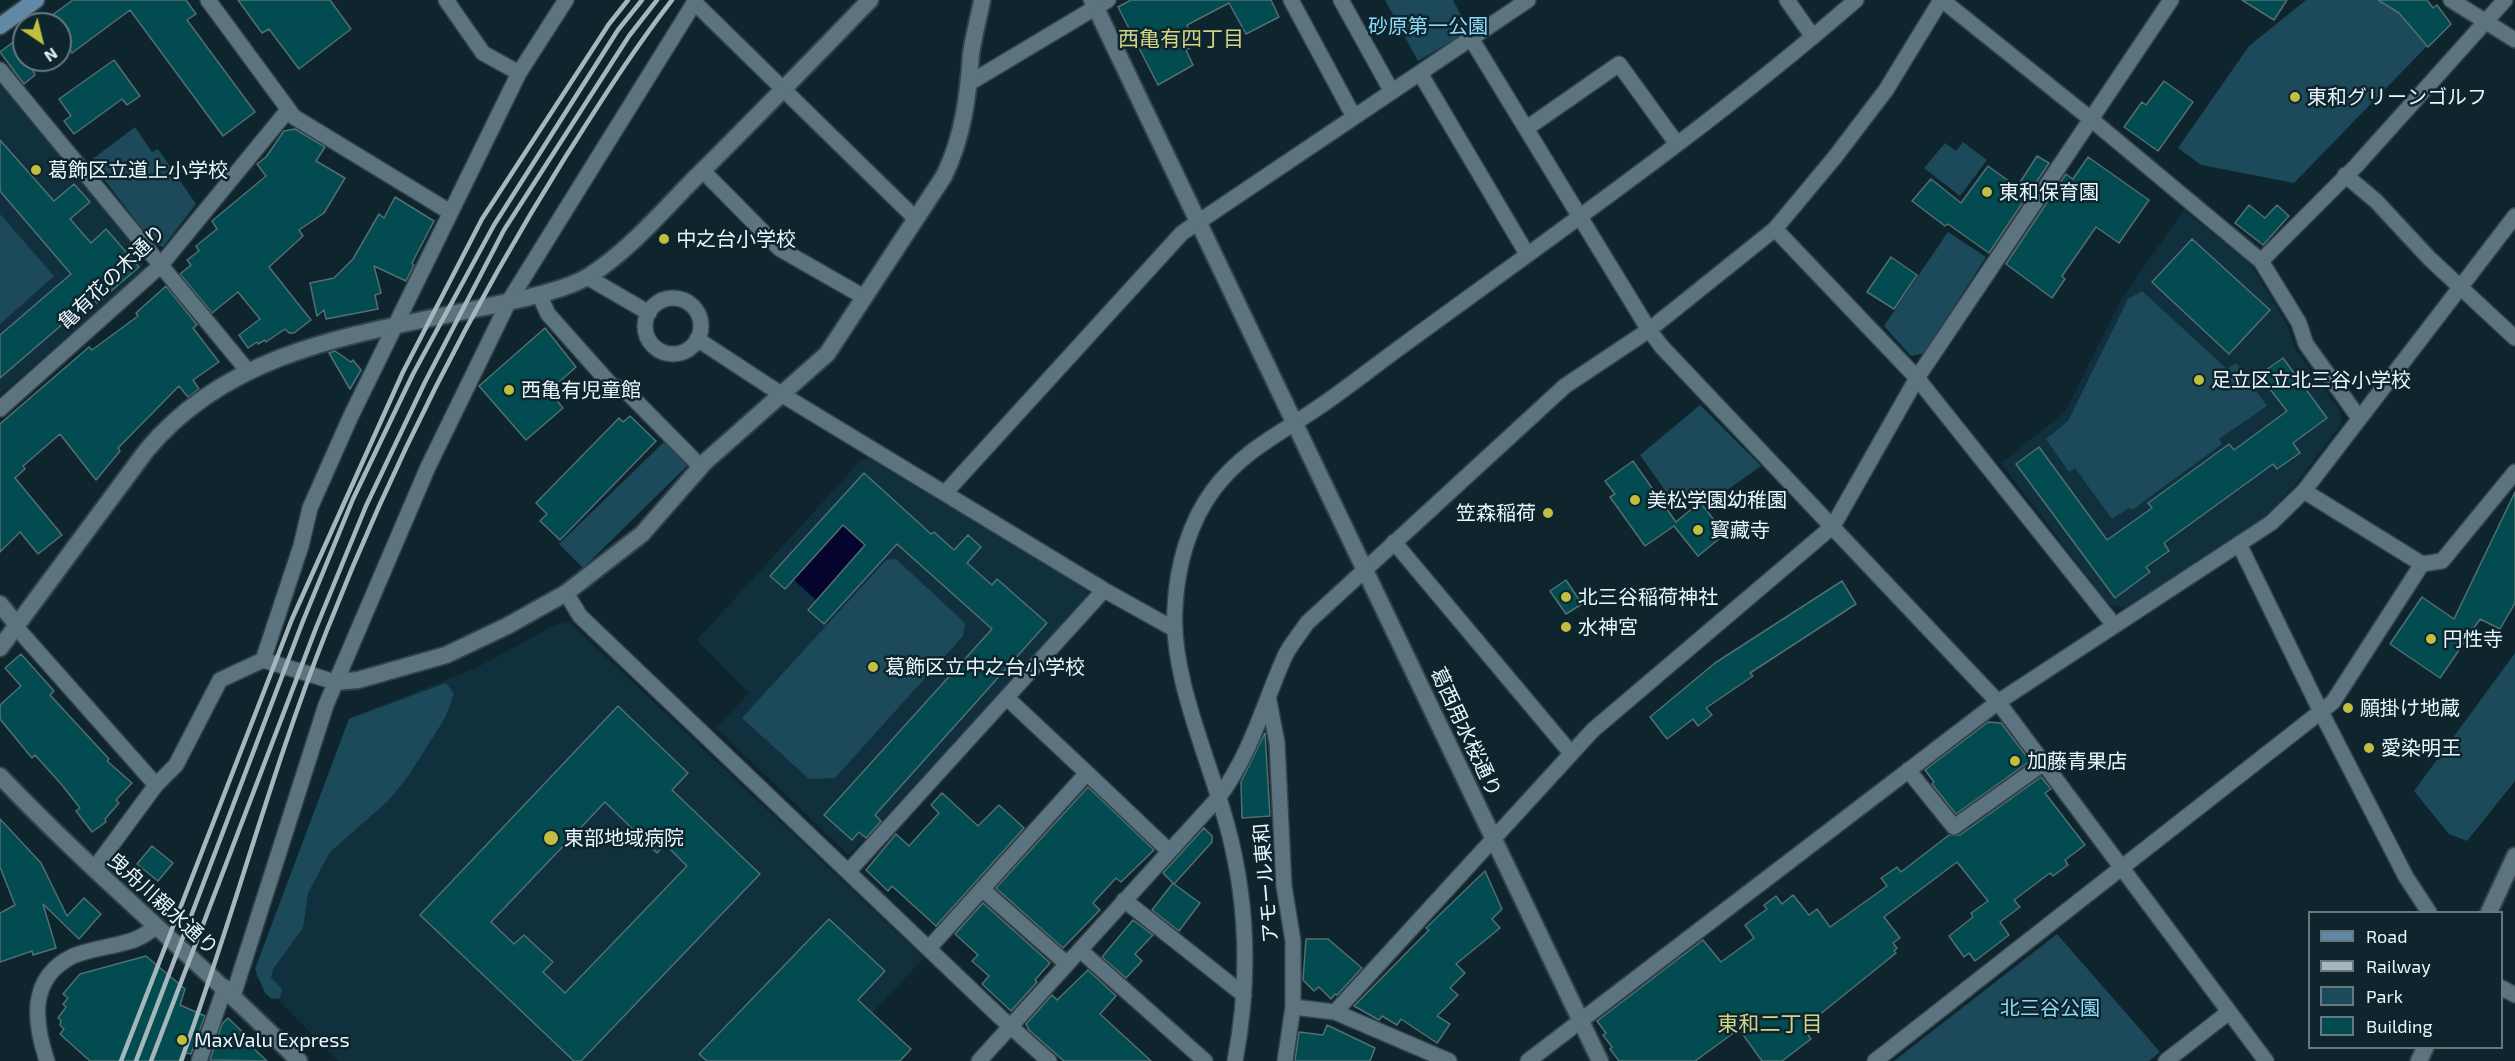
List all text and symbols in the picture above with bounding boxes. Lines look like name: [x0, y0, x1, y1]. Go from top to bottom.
north arrow: [12, 12, 72, 72]
park label: 砂原第一公園: [1368, 14, 1488, 38]
district label: 西亀有四丁目: [1118, 26, 1244, 52]
text: N: [41, 44, 62, 67]
place label: 東和グリーンゴルフ: [2307, 85, 2487, 109]
marker: 東和グリーンゴルフ: [2288, 90, 2302, 104]
place label: 葛飾区立道上小学校: [48, 158, 228, 182]
marker: 葛飾区立道上小学校: [29, 163, 43, 177]
place label: 東和保育園: [1999, 180, 2099, 204]
marker: 東和保育園: [1980, 185, 1994, 199]
street label: 亀有花の木通り: [53, 220, 171, 334]
place label: 中之台小学校: [676, 227, 796, 251]
marker: 中之台小学校: [657, 232, 671, 246]
place label: 足立区立北三谷小学校: [2211, 368, 2411, 392]
marker: 足立区立北三谷小学校: [2192, 373, 2206, 387]
place label: 西亀有児童館: [521, 378, 641, 402]
marker: 西亀有児童館: [502, 383, 516, 397]
place label: 美松学園幼稚園: [1647, 488, 1787, 512]
marker: 美松学園幼稚園: [1628, 493, 1642, 507]
place label: 笠森稲荷: [1456, 501, 1536, 525]
marker: 笠森稲荷: [1541, 506, 1555, 520]
place label: 寳藏寺: [1710, 518, 1770, 542]
marker: 寳藏寺: [1691, 523, 1705, 537]
place label: 北三谷稲荷神社: [1578, 585, 1718, 609]
marker: 北三谷稲荷神社: [1559, 590, 1573, 604]
place label: 水神宮: [1578, 615, 1638, 639]
marker: 水神宮: [1559, 620, 1573, 634]
place label: 円性寺: [2443, 627, 2503, 651]
marker: 円性寺: [2424, 632, 2438, 646]
place label: 葛飾区立中之台小学校: [885, 655, 1085, 679]
marker: 葛飾区立中之台小学校: [866, 660, 880, 674]
street label: 葛西用水桜通り: [1426, 663, 1506, 801]
place label: 願掛け地蔵: [2360, 696, 2460, 720]
marker: 願掛け地蔵: [2341, 701, 2355, 715]
place label: 愛染明王: [2381, 736, 2461, 760]
marker: 愛染明王: [2362, 741, 2376, 755]
place label: 加藤青果店: [2027, 749, 2127, 773]
marker: 加藤青果店: [2008, 754, 2022, 768]
street label: アモール東和: [1249, 822, 1283, 944]
place label: 東部地域病院: [564, 826, 684, 850]
marker: 東部地域病院: [542, 829, 560, 847]
street label: 曳舟川親水通り: [103, 848, 223, 960]
legend: [2308, 911, 2503, 1049]
text: Road: [2366, 925, 2407, 947]
text: Railway: [2366, 955, 2431, 977]
text: Park: [2366, 985, 2403, 1007]
park label: 北三谷公園: [2000, 996, 2100, 1020]
district label: 東和二丁目: [1718, 1011, 1822, 1037]
text: Building: [2366, 1015, 2433, 1037]
place label: MaxValu Express: [194, 1028, 350, 1052]
marker: MaxValu Express: [175, 1033, 189, 1047]

